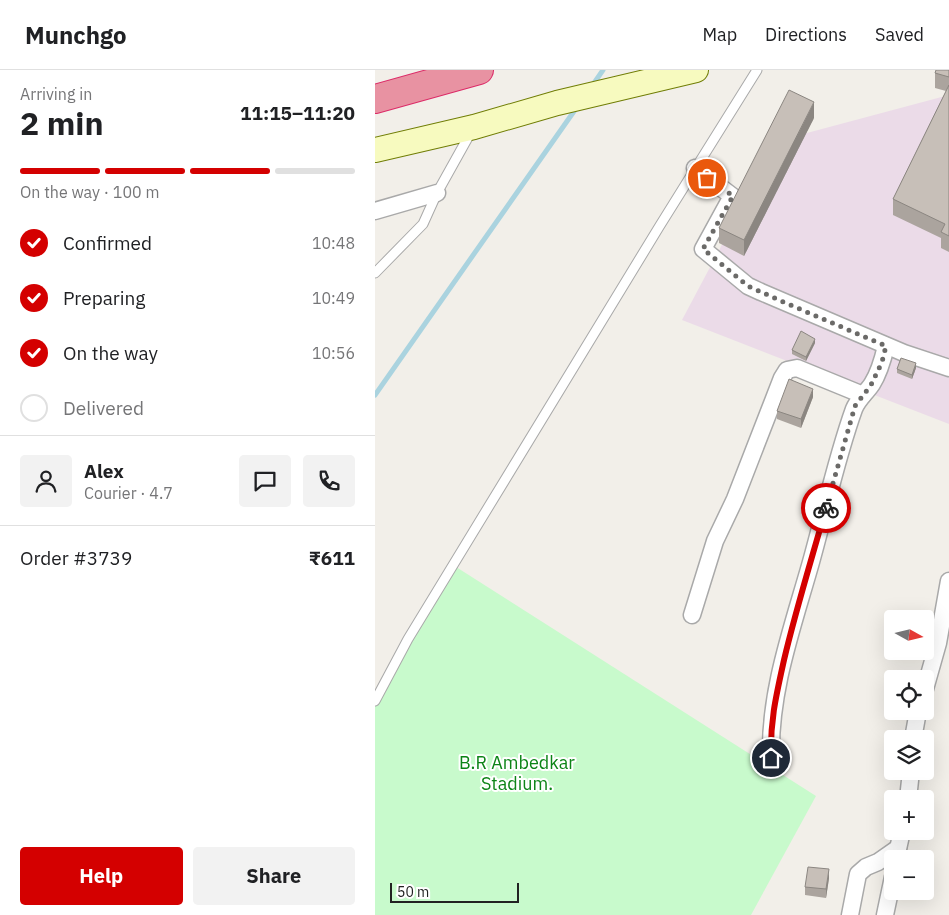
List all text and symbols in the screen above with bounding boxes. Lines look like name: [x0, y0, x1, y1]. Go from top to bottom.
text: Munchgo: [25, 19, 127, 51]
text: Map: [702, 23, 737, 46]
text: Directions: [765, 23, 847, 46]
text: Saved: [875, 23, 924, 46]
text: Arriving in: [20, 84, 92, 104]
text: 11:15–11:20: [240, 101, 355, 125]
text: 2 min: [20, 102, 104, 144]
pin: [686, 157, 728, 199]
icon: bag: [693, 164, 721, 192]
text: On the way · 100 m: [20, 182, 159, 202]
icon: check: [20, 229, 48, 257]
text: Confirmed: [63, 231, 152, 255]
text: 10:48: [312, 233, 355, 253]
icon: check: [20, 284, 48, 312]
text: Preparing: [63, 286, 145, 310]
text: 10:49: [312, 288, 355, 308]
icon: check: [20, 339, 48, 367]
text: On the way: [63, 341, 158, 365]
text: 10:56: [312, 343, 355, 363]
text: Delivered: [63, 396, 144, 420]
button: person: [20, 455, 72, 507]
button: chat: [239, 455, 291, 507]
button: phone: [303, 455, 355, 507]
text: Alex: [84, 459, 124, 483]
text: Courier · 4.7: [84, 483, 173, 503]
courier: [801, 483, 851, 533]
icon: bike: [812, 494, 840, 522]
text: Order #3739: [20, 546, 132, 570]
text: ₹611: [309, 546, 355, 570]
north arrow: [884, 610, 934, 660]
map controls: [884, 610, 934, 900]
button: locate: [884, 670, 934, 720]
button: layers: [884, 730, 934, 780]
pin: [750, 737, 792, 779]
icon: home: [757, 744, 785, 772]
park label: B.R Ambedkar Stadium.: [459, 751, 575, 795]
button: +: [884, 790, 934, 840]
button: Help: [20, 847, 183, 905]
button: Share: [193, 847, 355, 905]
button: −: [884, 850, 934, 900]
scale bar: [390, 880, 519, 903]
text: 50 m: [397, 883, 429, 901]

